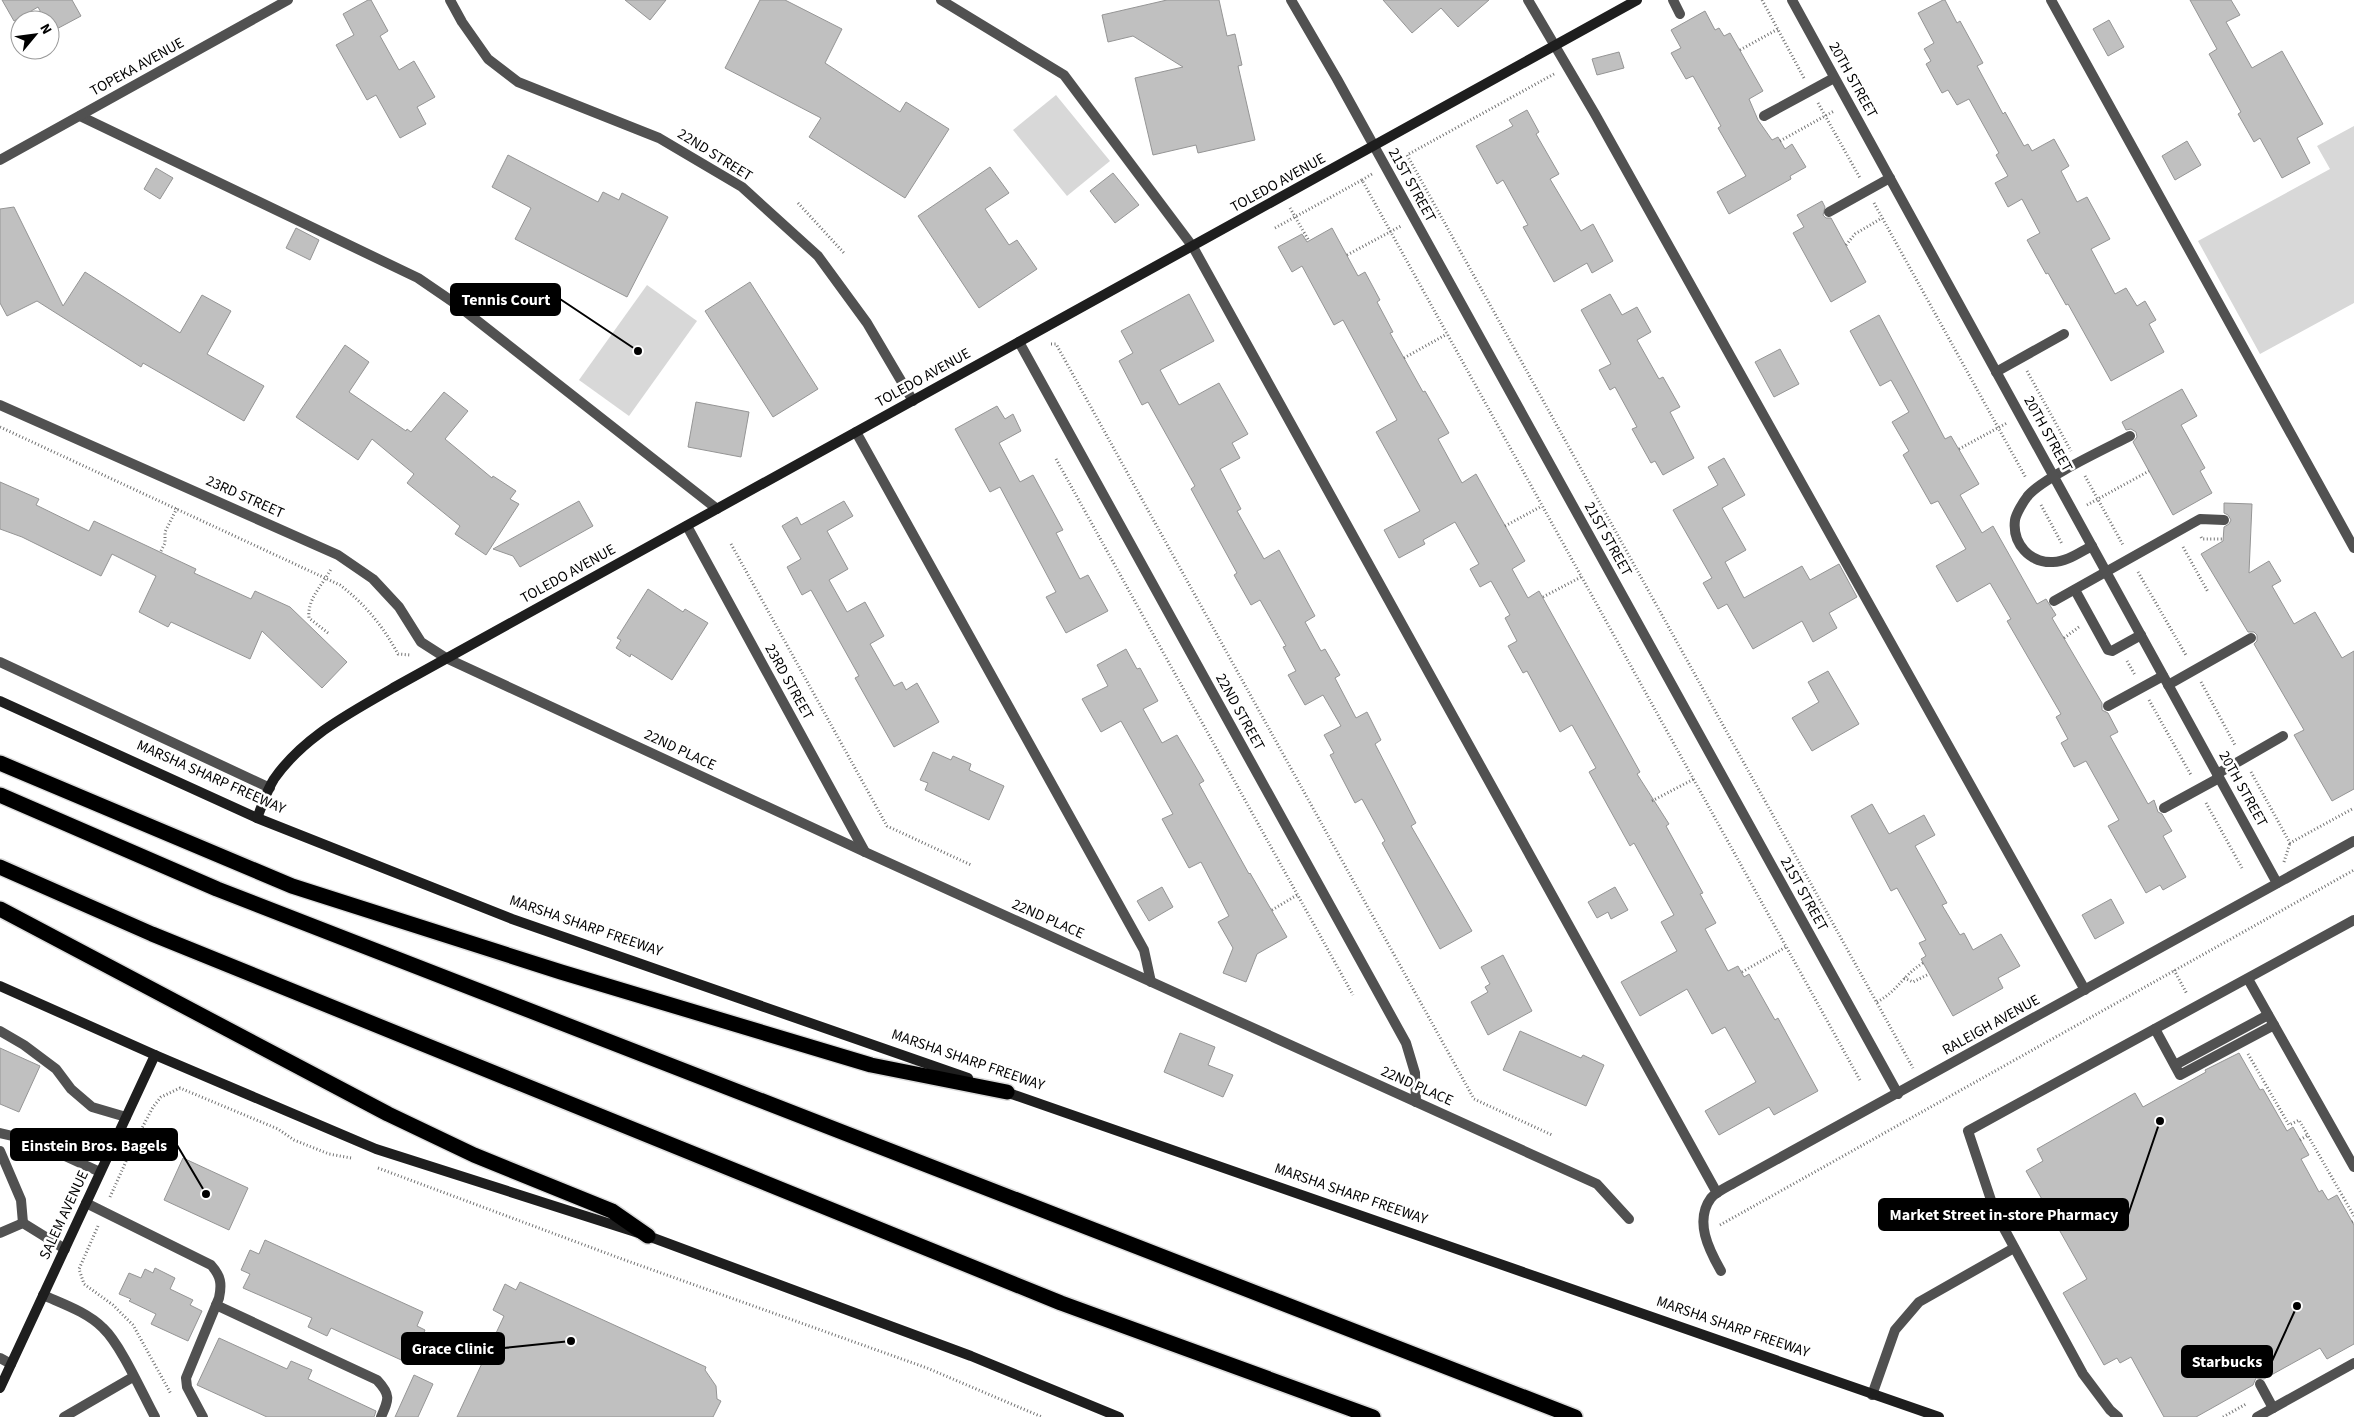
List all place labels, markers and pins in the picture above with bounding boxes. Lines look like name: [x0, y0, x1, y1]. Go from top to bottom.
callout: Tennis Court: [451, 284, 560, 315]
callout: Einstein Bros. Bagels: [11, 1129, 177, 1160]
callout: Market Street in-store Pharmacy: [1879, 1199, 2128, 1230]
callout: Grace Clinic: [402, 1333, 504, 1364]
callout: Starbucks: [2182, 1346, 2272, 1377]

